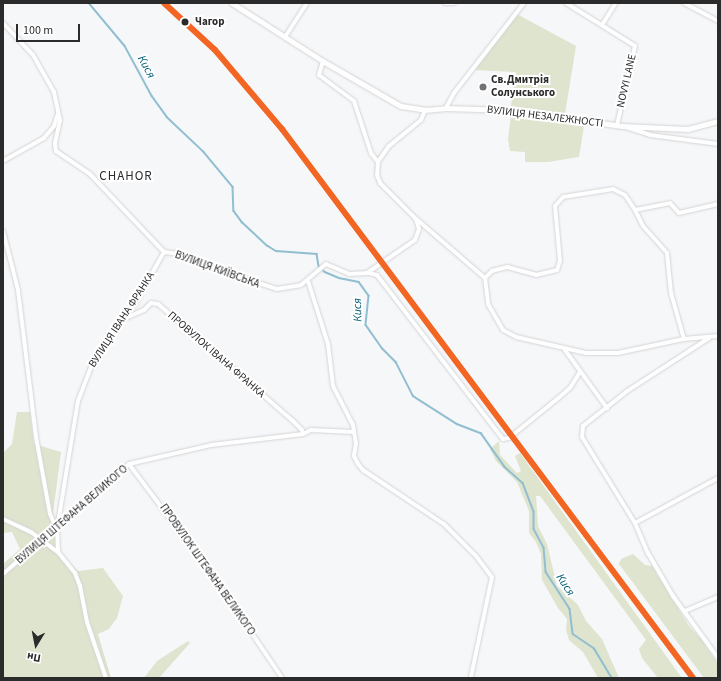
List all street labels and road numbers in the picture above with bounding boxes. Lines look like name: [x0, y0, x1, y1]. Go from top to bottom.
street label: NOVYI LANE: [614, 53, 640, 109]
street label: ВУЛИЦЯ НЕЗАЛЕЖНОСТІ: [486, 103, 604, 131]
street label: ВУЛИЦЯ КИЇВСЬКА: [173, 249, 261, 291]
street label: ВУЛИЦЯ ІВАНА ФРАНКА: [86, 270, 158, 370]
street label: ПРОВУЛОК ІВАНА ФРАНКА: [165, 309, 267, 401]
street label: ВУЛИЦЯ ШТЕФАНА ВЕЛИКОГО: [13, 463, 131, 567]
street label: ПРОВУЛОК ШТЕФАНА ВЕЛИКОГО: [156, 502, 258, 638]

